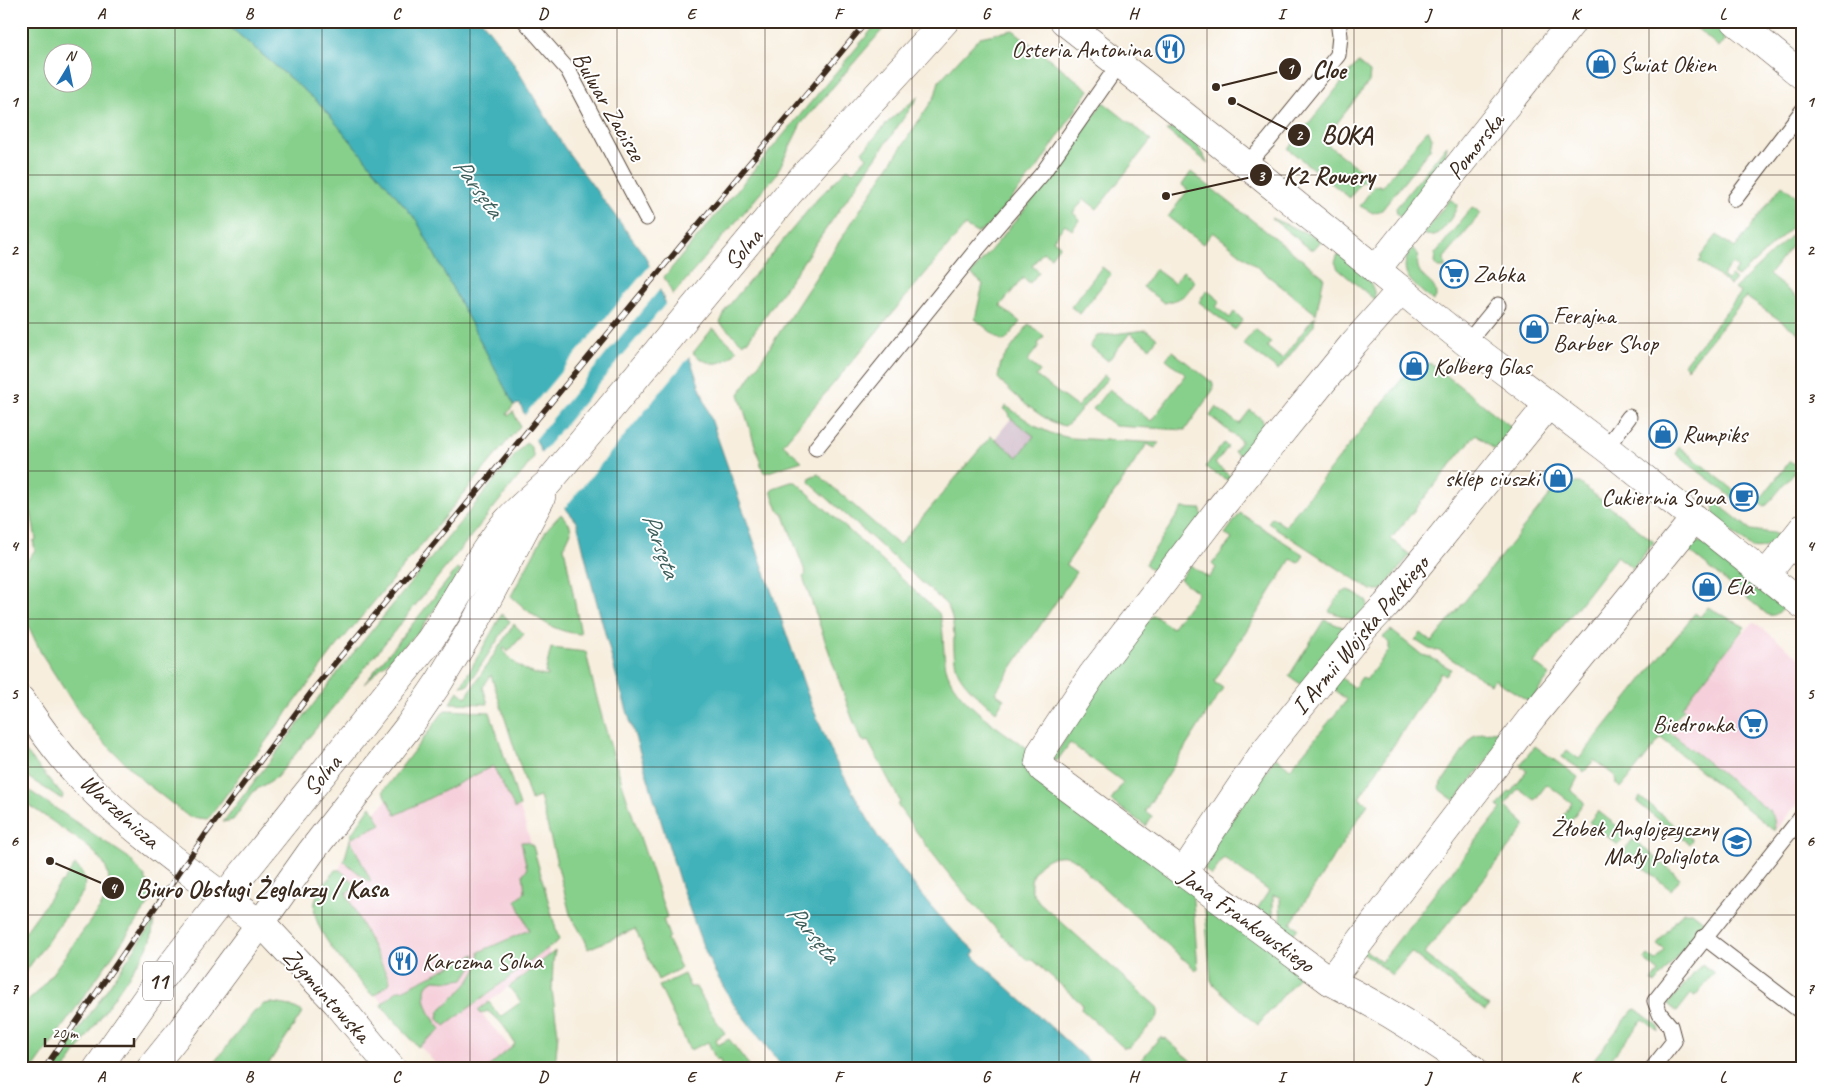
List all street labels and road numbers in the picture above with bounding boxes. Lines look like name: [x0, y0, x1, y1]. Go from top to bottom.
street label: Bulwar Zacisze: [566, 46, 653, 168]
street label: Pomorska: [1440, 105, 1512, 185]
street label: Solna: [717, 221, 770, 276]
street label: I Armii Wojska Polskiego: [1285, 547, 1437, 721]
street label: Solna: [296, 747, 349, 802]
street label: Warzelnicza: [74, 767, 167, 856]
street label: Jana Frankowskiego: [1173, 860, 1322, 980]
street label: Zygmuntowska: [277, 941, 379, 1050]
road number: 11: [143, 961, 173, 1000]

